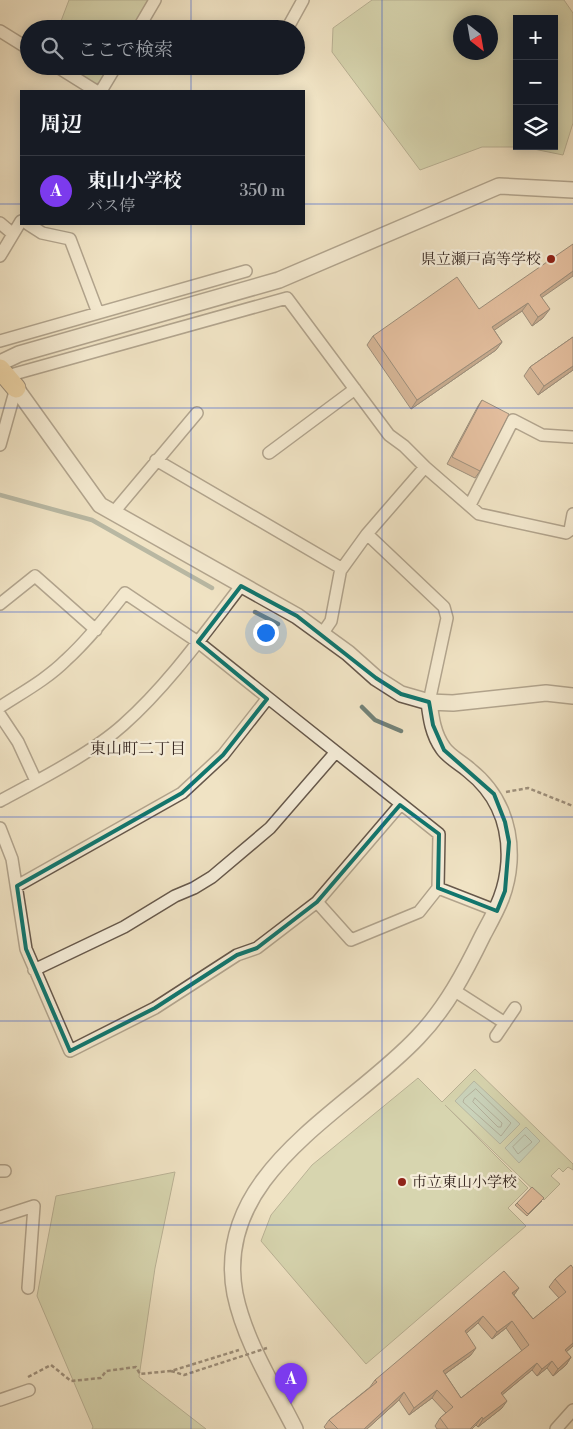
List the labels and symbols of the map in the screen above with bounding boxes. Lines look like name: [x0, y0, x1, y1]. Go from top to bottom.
north arrow: [453, 15, 498, 60]
place label: 県立瀬戸高等学校: [421, 250, 541, 269]
marker: 県立瀬戸高等学校: [545, 253, 557, 265]
your location: [253, 620, 279, 646]
district label: 東山町二丁目: [90, 739, 186, 759]
place label: 市立東山小学校: [412, 1173, 517, 1192]
marker: 市立東山小学校: [396, 1176, 408, 1188]
pin: A: [275, 1363, 307, 1404]

